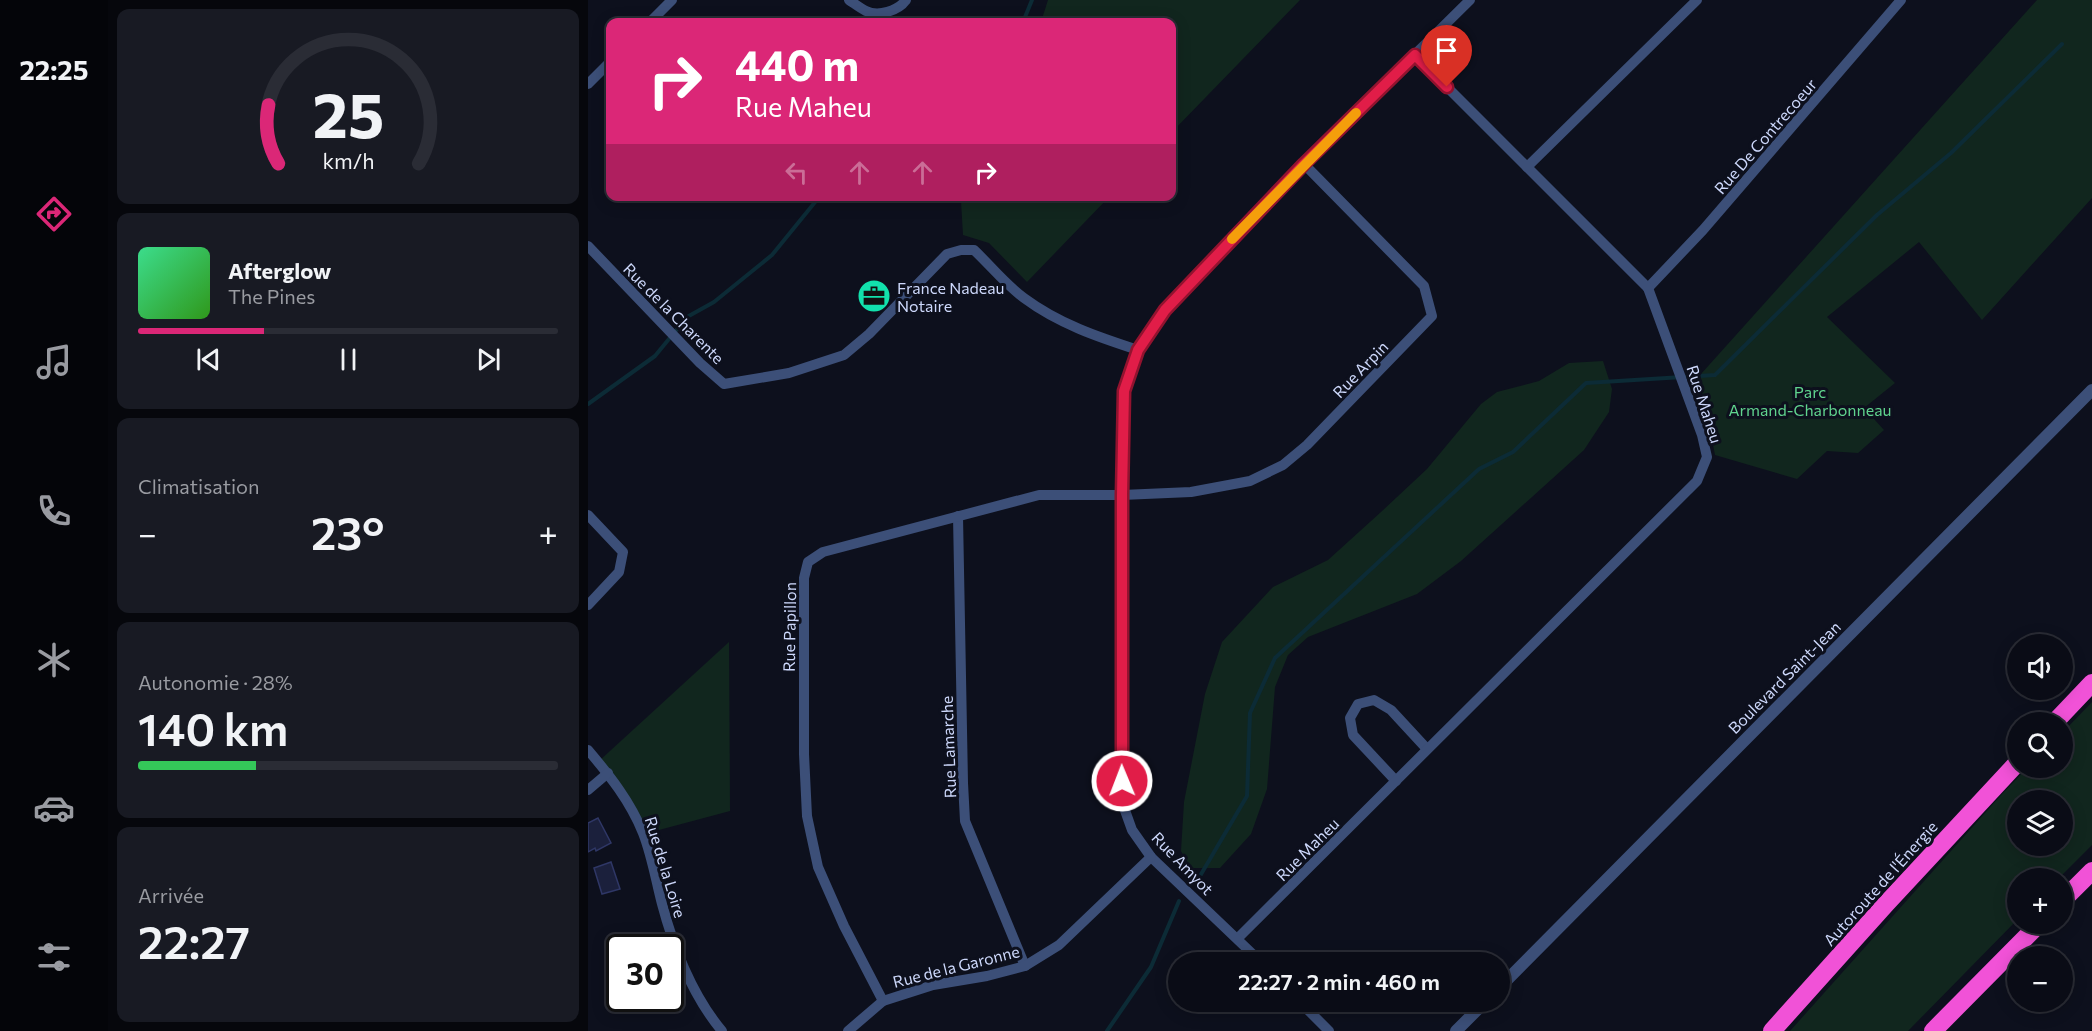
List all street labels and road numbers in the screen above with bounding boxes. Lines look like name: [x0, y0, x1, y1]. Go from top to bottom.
street label: Rue De Contrecoeur: [1710, 74, 1821, 197]
street label: Rue de la Charente: [620, 259, 728, 367]
street label: Rue Arpin: [1328, 337, 1392, 401]
street label: Rue Maheu: [1683, 362, 1727, 446]
street label: Rue Papillon: [779, 582, 799, 672]
street label: Boulevard Saint-Jean: [1724, 617, 1844, 737]
street label: Rue Lamarche: [937, 695, 959, 799]
street label: Rue de la Loire: [642, 814, 690, 920]
street label: Rue Maheu: [1272, 814, 1342, 884]
street label: Autoroute de l'Énergie: [1819, 817, 1941, 949]
street label: Rue Amyot: [1148, 828, 1218, 899]
street label: Rue de la Garonne: [891, 941, 1021, 991]

